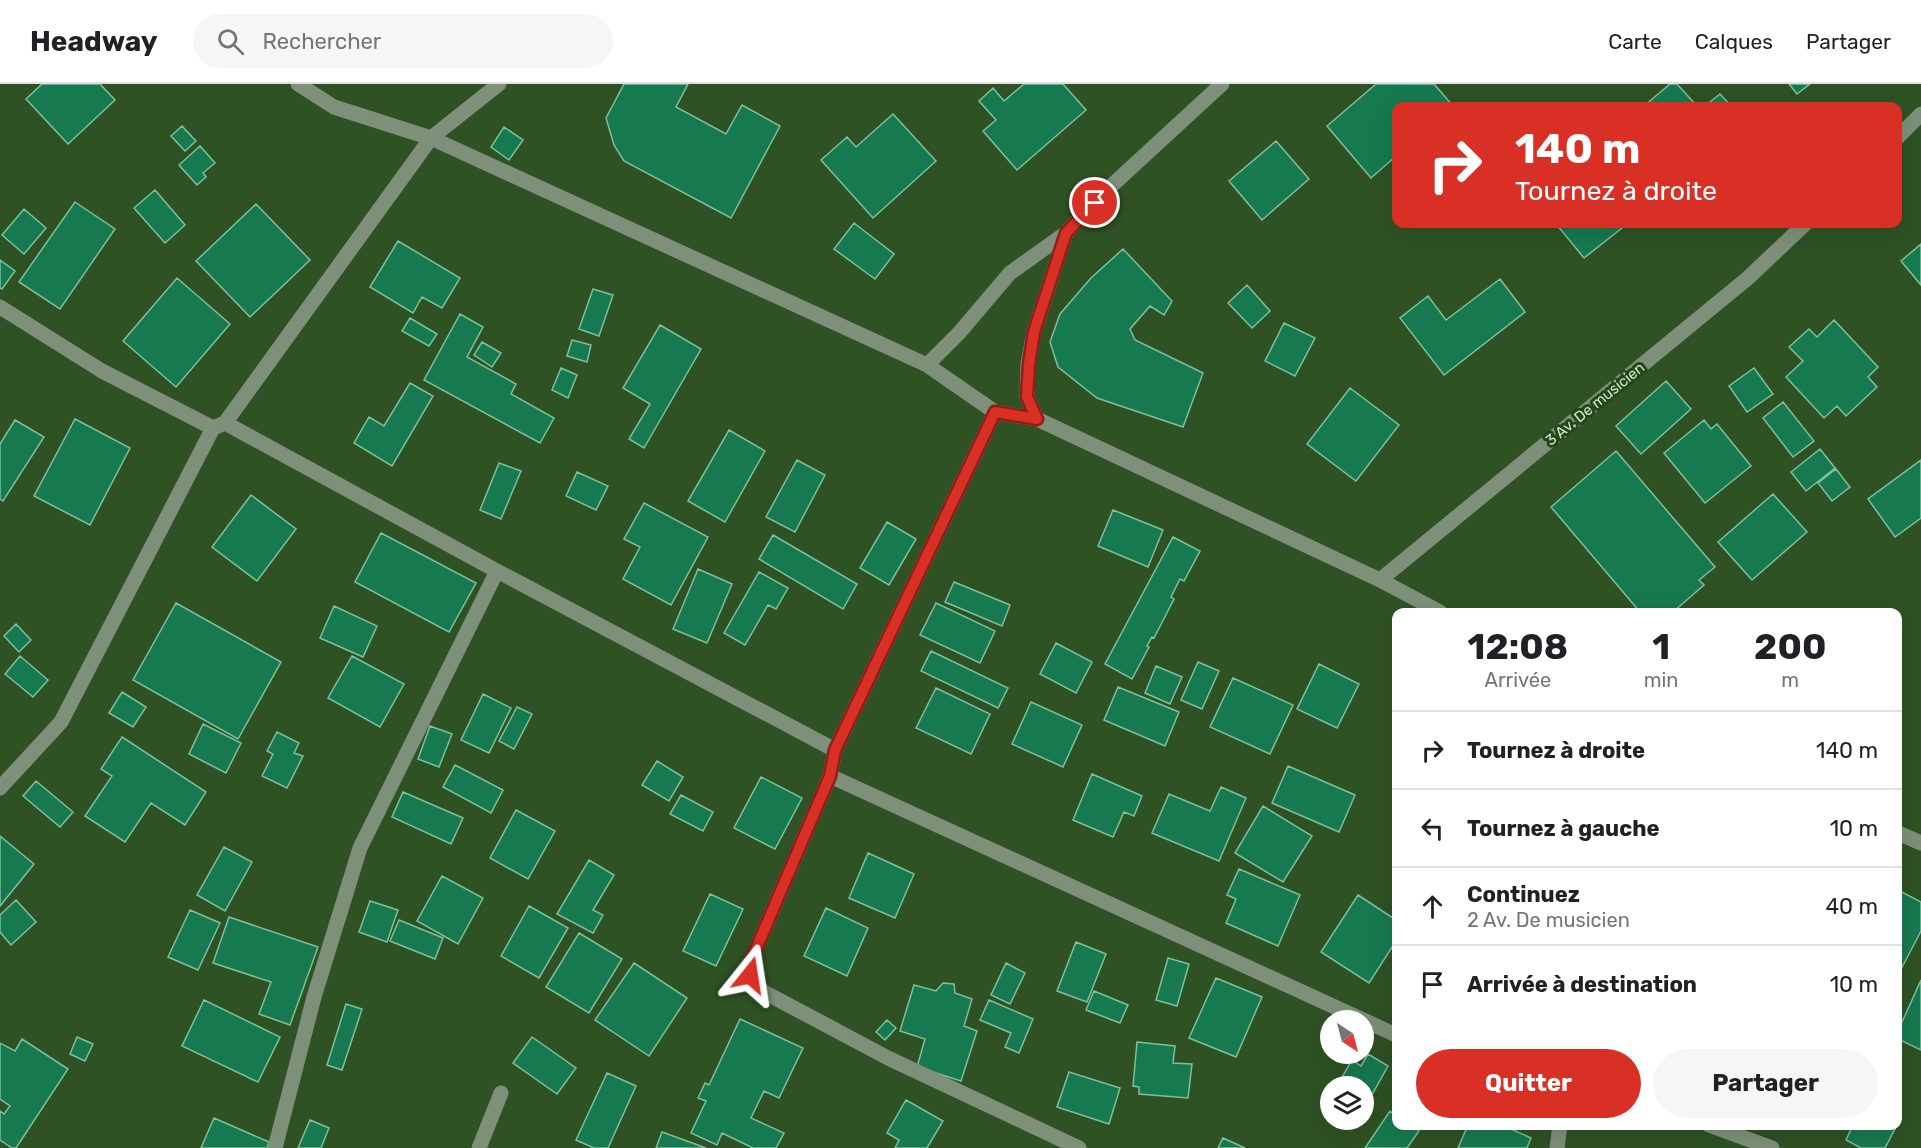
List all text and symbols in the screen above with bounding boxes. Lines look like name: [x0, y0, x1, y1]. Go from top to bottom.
search box: [193, 14, 613, 68]
text: Headway: [30, 25, 157, 58]
icon: search: [214, 25, 247, 58]
text: Rechercher: [262, 28, 381, 55]
text: Carte: [1608, 29, 1662, 54]
text: Calques: [1695, 29, 1773, 54]
text: Partager: [1806, 29, 1891, 54]
text: 140 m: [1515, 124, 1641, 174]
icon: right: [1416, 126, 1494, 204]
text: Tournez à droite: [1515, 175, 1717, 207]
pin: [1069, 177, 1120, 228]
icon: arrive: [1078, 186, 1111, 219]
street label: 3 Av. De musicien: [1542, 359, 1648, 449]
text: 12:08: [1468, 625, 1568, 668]
text: 1: [1652, 625, 1670, 668]
text: 200: [1754, 625, 1826, 668]
text: Arrivée: [1485, 668, 1551, 692]
text: min: [1644, 668, 1679, 692]
text: m: [1781, 668, 1799, 692]
icon: right: [1416, 734, 1449, 767]
text: Tournez à droite: [1467, 737, 1645, 764]
text: 140 m: [1816, 737, 1878, 764]
icon: left: [1416, 812, 1449, 845]
text: Tournez à gauche: [1467, 815, 1660, 842]
text: 10 m: [1830, 815, 1878, 842]
text: Continuez: [1467, 881, 1580, 908]
icon: ahead: [1416, 890, 1449, 923]
text: 40 m: [1825, 893, 1878, 920]
text: 2 Av. De musicien: [1467, 908, 1630, 932]
position arrow: [718, 943, 782, 1007]
icon: arrive: [1416, 968, 1449, 1001]
text: Arrivée à destination: [1467, 971, 1697, 998]
text: 10 m: [1830, 971, 1878, 998]
north arrow: [1320, 1010, 1374, 1064]
map controls: [1320, 1010, 1374, 1130]
button: Quitter: [1416, 1049, 1641, 1118]
button: Partager: [1653, 1049, 1878, 1118]
button: layers: [1320, 1076, 1374, 1130]

